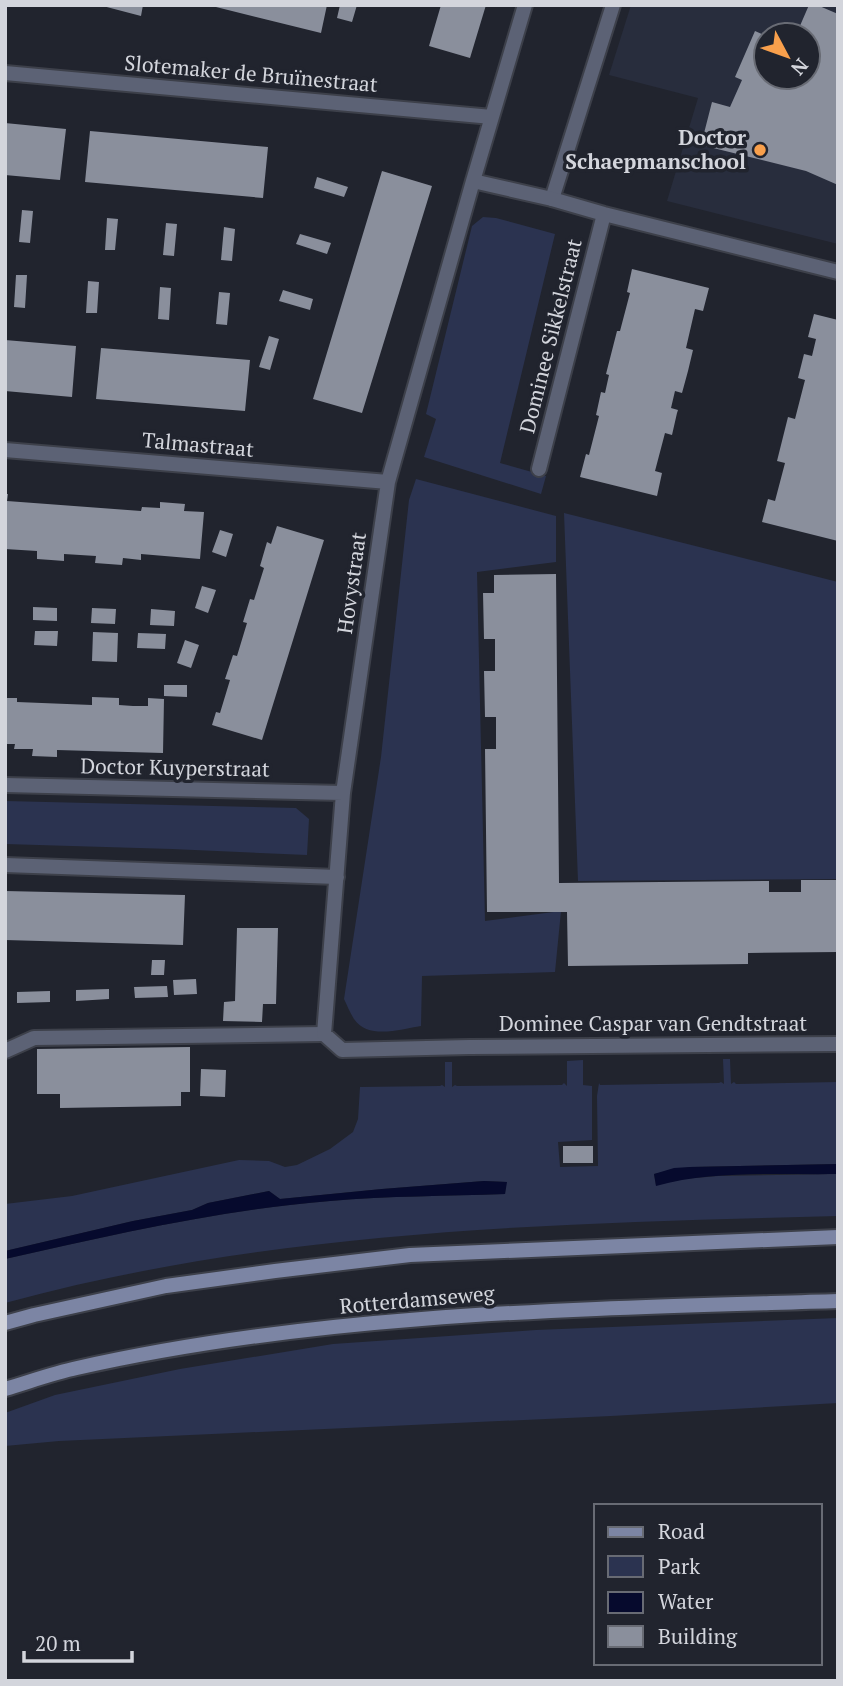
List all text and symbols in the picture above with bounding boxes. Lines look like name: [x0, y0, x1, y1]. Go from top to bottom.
north arrow: [752, 21, 822, 91]
street label: Slotemaker de Bruïnestraat: [123, 48, 379, 98]
text: N: [786, 54, 814, 82]
place label: Doctor Schaepmanschool: [565, 123, 746, 175]
marker: Doctor Schaepmanschool: [752, 142, 768, 158]
street label: Dominee Sikkelstraat: [512, 235, 588, 436]
street label: Talmastraat: [141, 425, 255, 463]
street label: Hovystraat: [330, 530, 372, 635]
street label: Doctor Kuyperstraat: [80, 751, 270, 783]
street label: Dominee Caspar van Gendtstraat: [499, 1009, 807, 1037]
street label: Rotterdamseweg: [338, 1278, 496, 1320]
legend: [594, 1504, 822, 1665]
text: Road: [658, 1517, 705, 1545]
text: Park: [658, 1552, 700, 1580]
text: Water: [658, 1587, 713, 1615]
scale bar: [24, 1620, 133, 1664]
text: Building: [658, 1622, 738, 1650]
text: 20 m: [35, 1629, 81, 1657]

